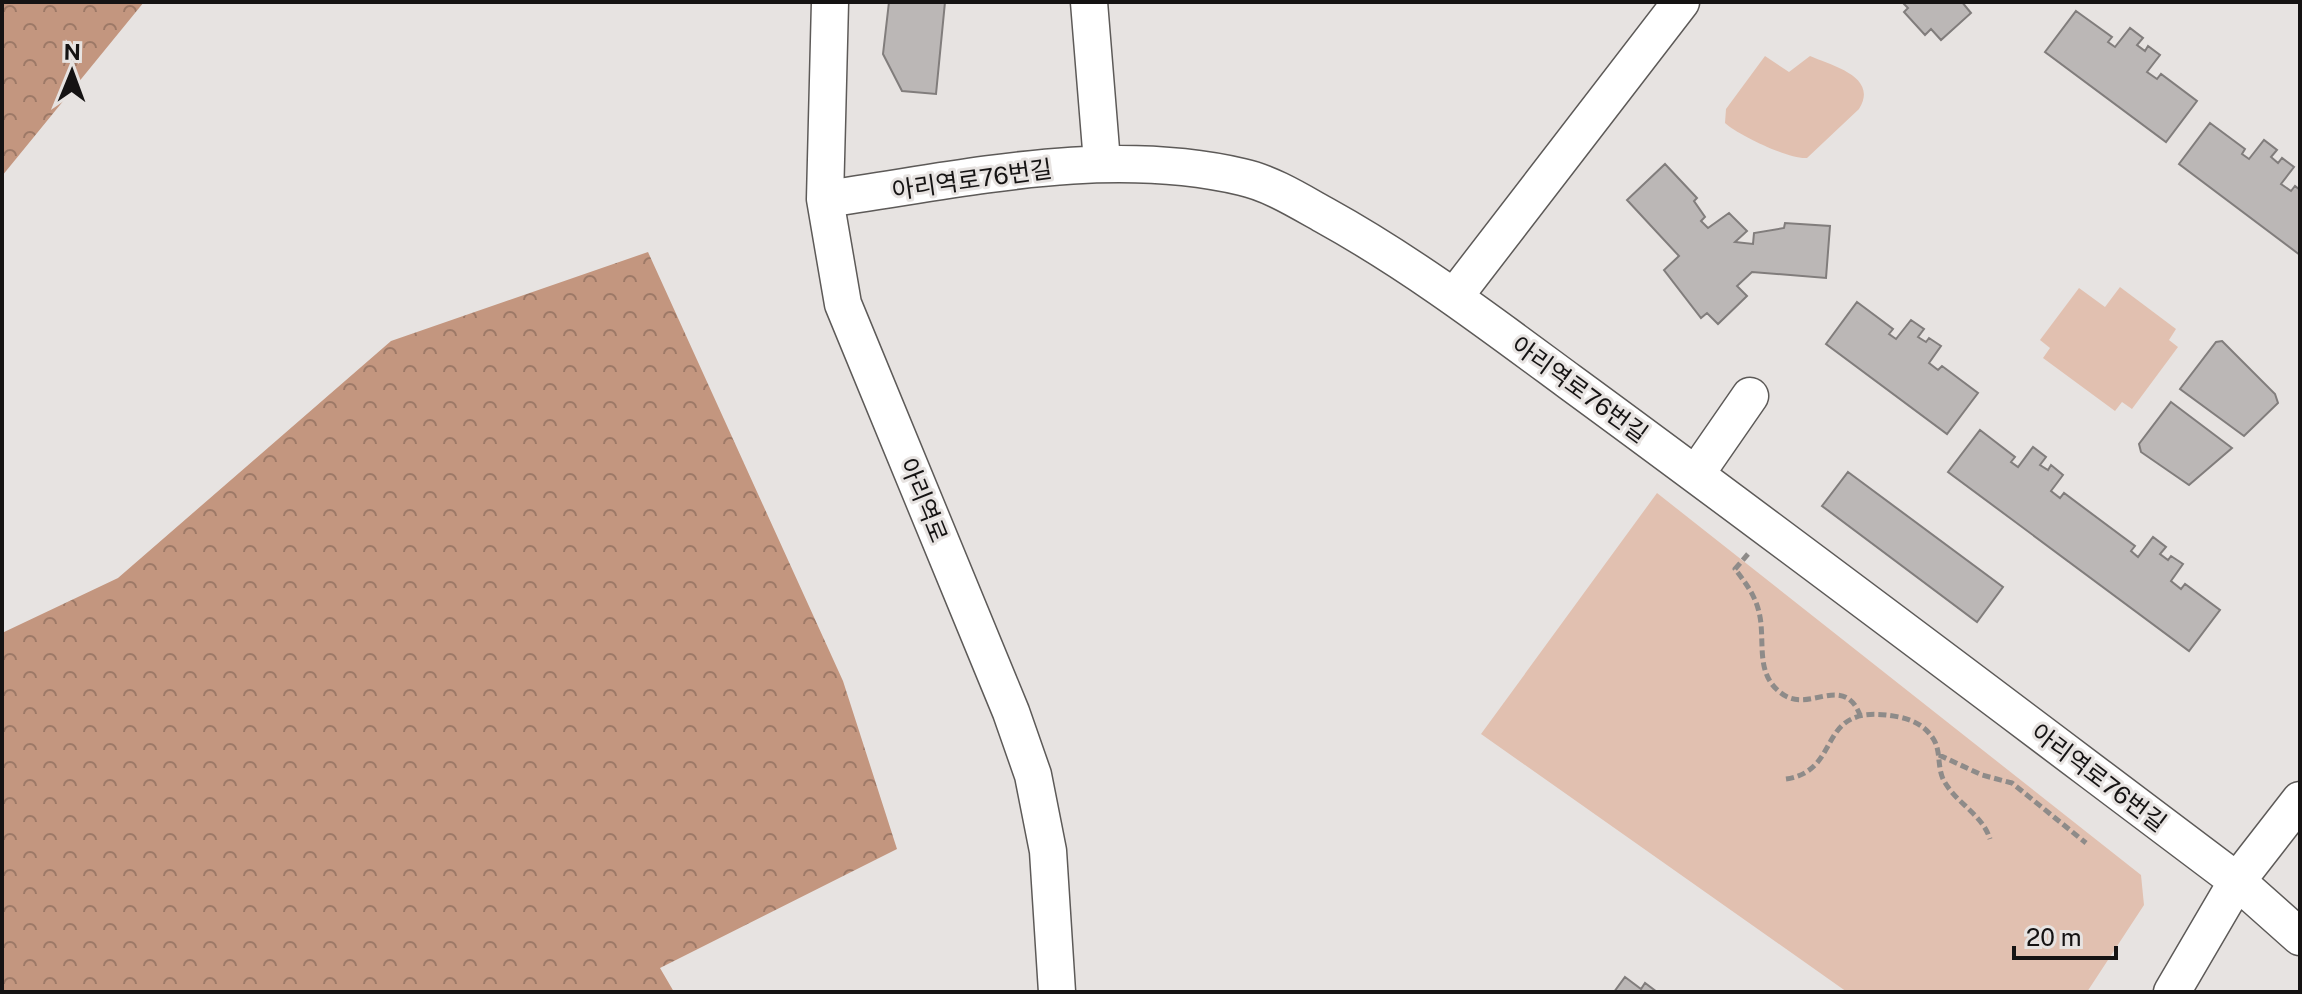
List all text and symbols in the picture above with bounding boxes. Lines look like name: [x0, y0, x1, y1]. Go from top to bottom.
north arrow: [32, 32, 112, 112]
text: N: [64, 39, 81, 65]
street label: 아리역로76번길: [890, 154, 1054, 204]
street label: 아리역로76번길: [1506, 330, 1654, 448]
street label: 아리역로: [894, 454, 954, 546]
street label: 아리역로76번길: [2026, 717, 2172, 837]
scale bar: [2014, 910, 2116, 960]
text: 20 m: [2026, 923, 2082, 951]

